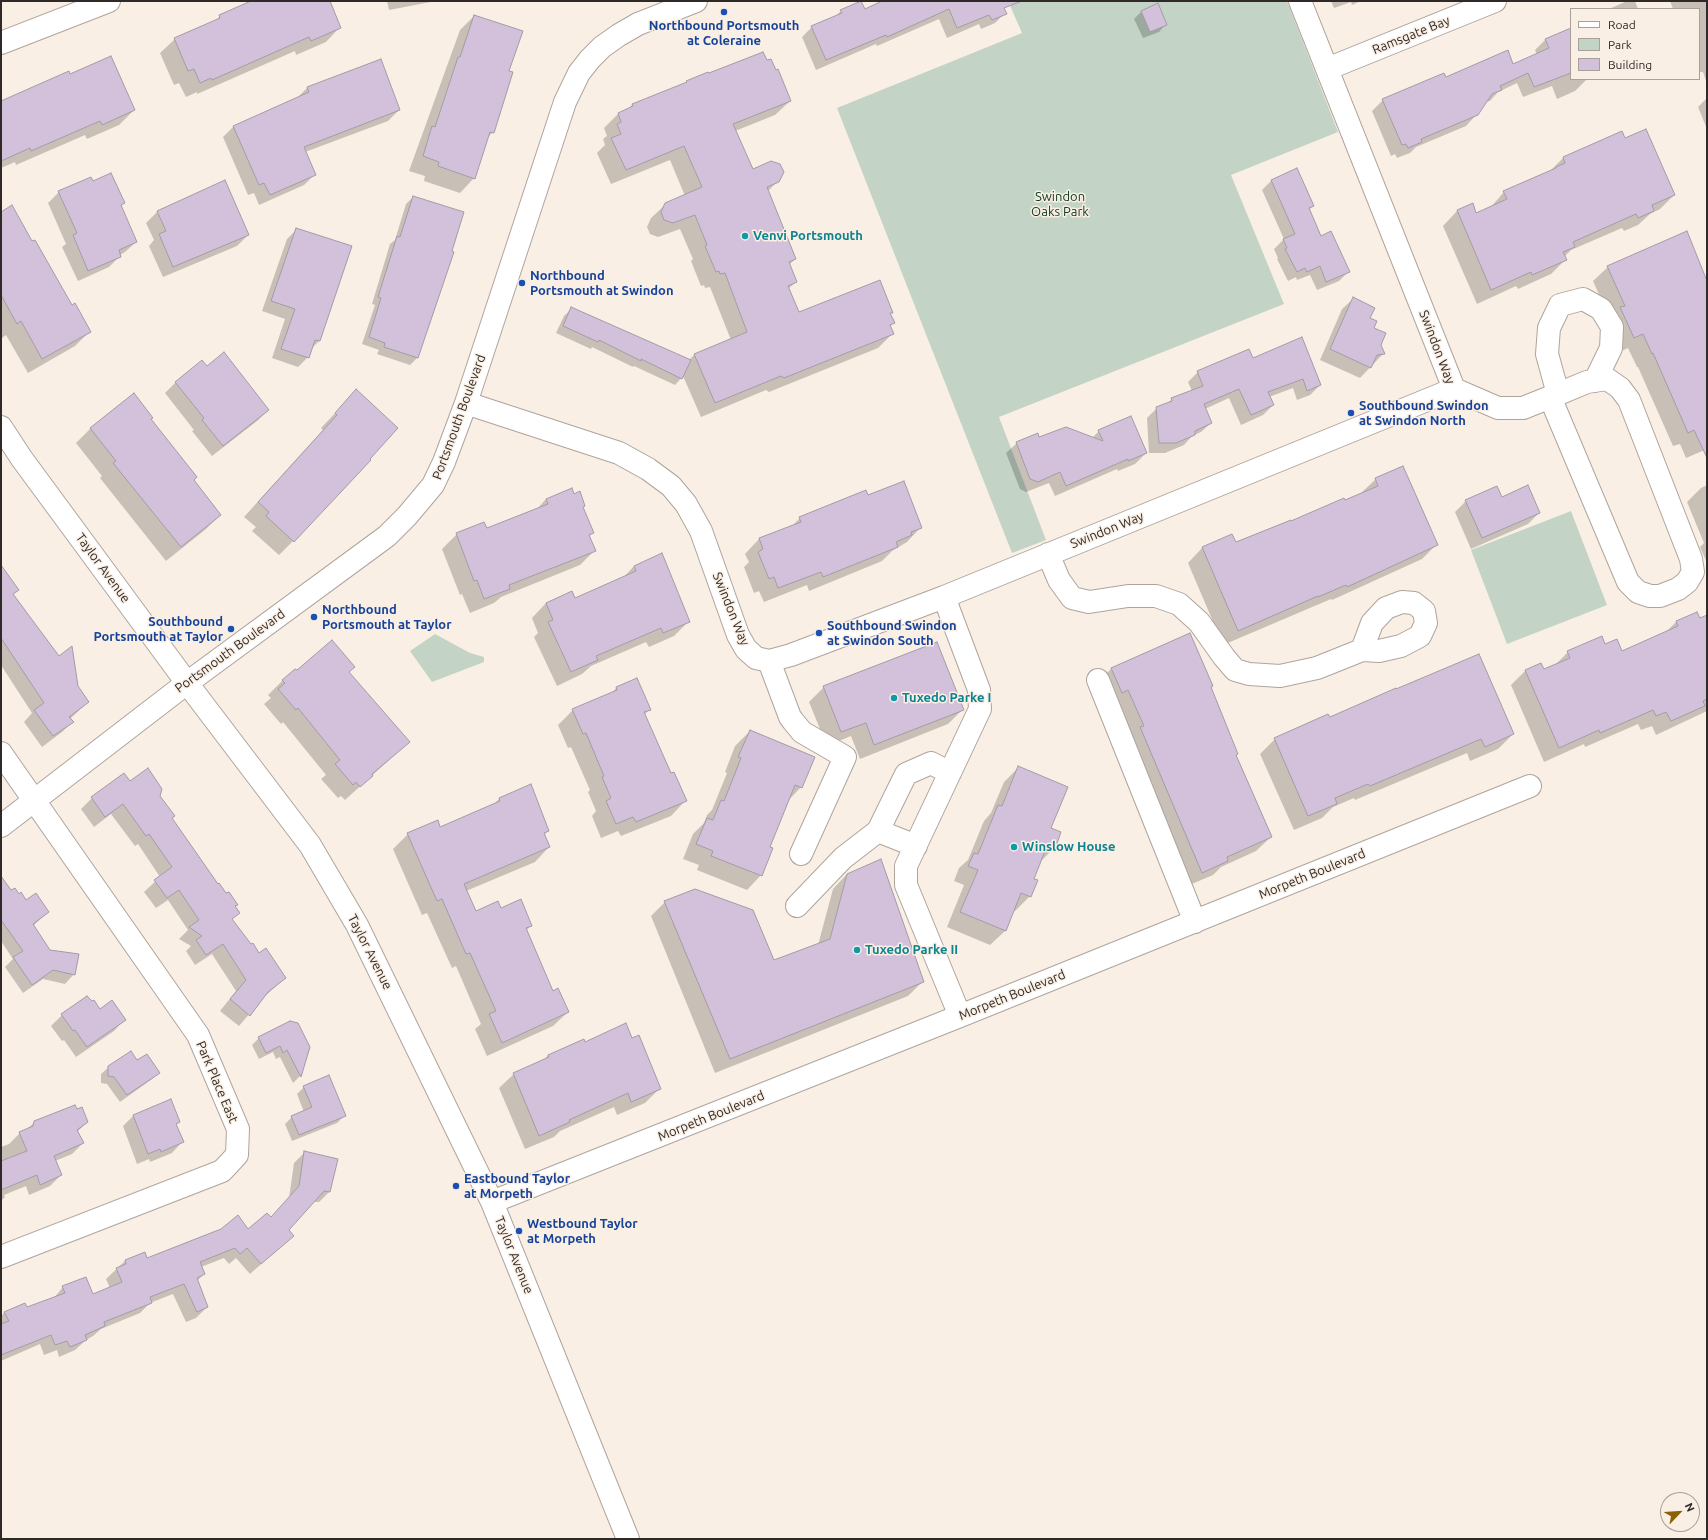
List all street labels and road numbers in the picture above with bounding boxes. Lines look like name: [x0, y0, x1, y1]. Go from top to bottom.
street label: Ramsgate Bay: [1370, 12, 1452, 58]
street label: Swindon Way: [1416, 308, 1458, 386]
street label: Portsmouth Boulevard: [429, 352, 489, 482]
street label: Swindon Way: [1068, 508, 1146, 552]
street label: Taylor Avenue: [72, 530, 134, 606]
street label: Swindon Way: [709, 570, 753, 648]
street label: Portsmouth Boulevard: [172, 606, 288, 696]
street label: Morpeth Boulevard: [1256, 846, 1368, 902]
street label: Taylor Avenue: [344, 912, 396, 992]
street label: Morpeth Boulevard: [956, 967, 1068, 1023]
street label: Park Place East: [193, 1039, 241, 1125]
street label: Morpeth Boulevard: [655, 1088, 767, 1144]
street label: Taylor Avenue: [491, 1214, 537, 1296]

